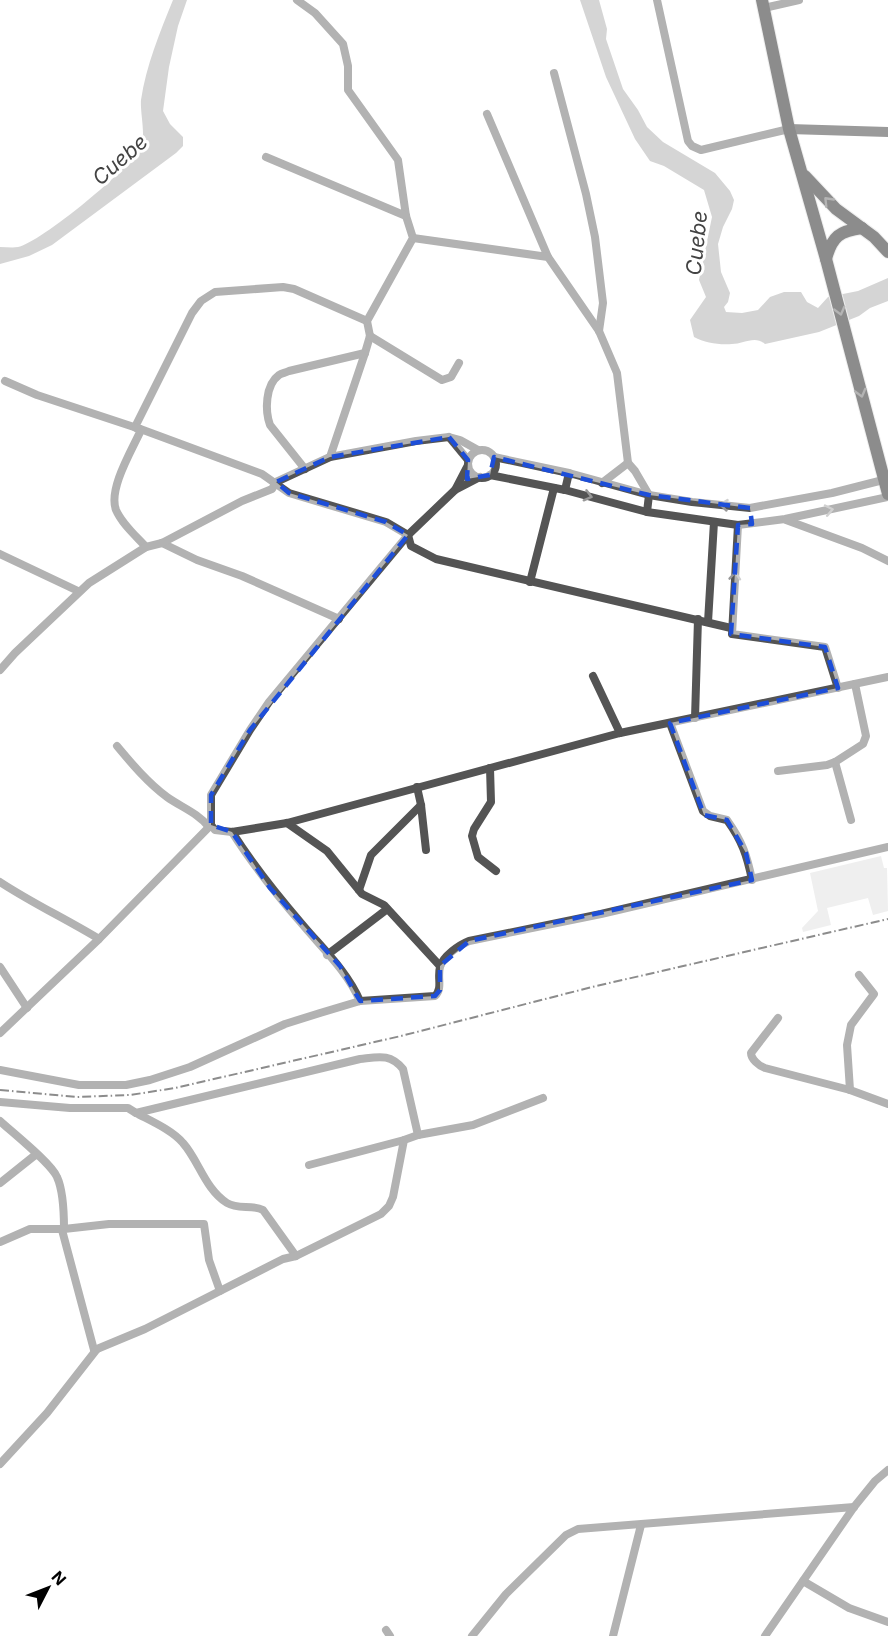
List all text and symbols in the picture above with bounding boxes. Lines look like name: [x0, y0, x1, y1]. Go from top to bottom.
water label: Cuebe: [87, 129, 152, 190]
one-way arrow: [824, 198, 835, 209]
water label: Cuebe: [681, 209, 712, 276]
one-way arrow: [832, 306, 845, 316]
one-way arrow: [854, 388, 867, 398]
one-way arrow: [582, 489, 593, 501]
one-way arrow: [719, 499, 728, 512]
one-way arrow: [824, 504, 834, 517]
one-way arrow: [728, 572, 741, 581]
north arrow: [18, 1558, 78, 1618]
text: N: [48, 1567, 71, 1589]

